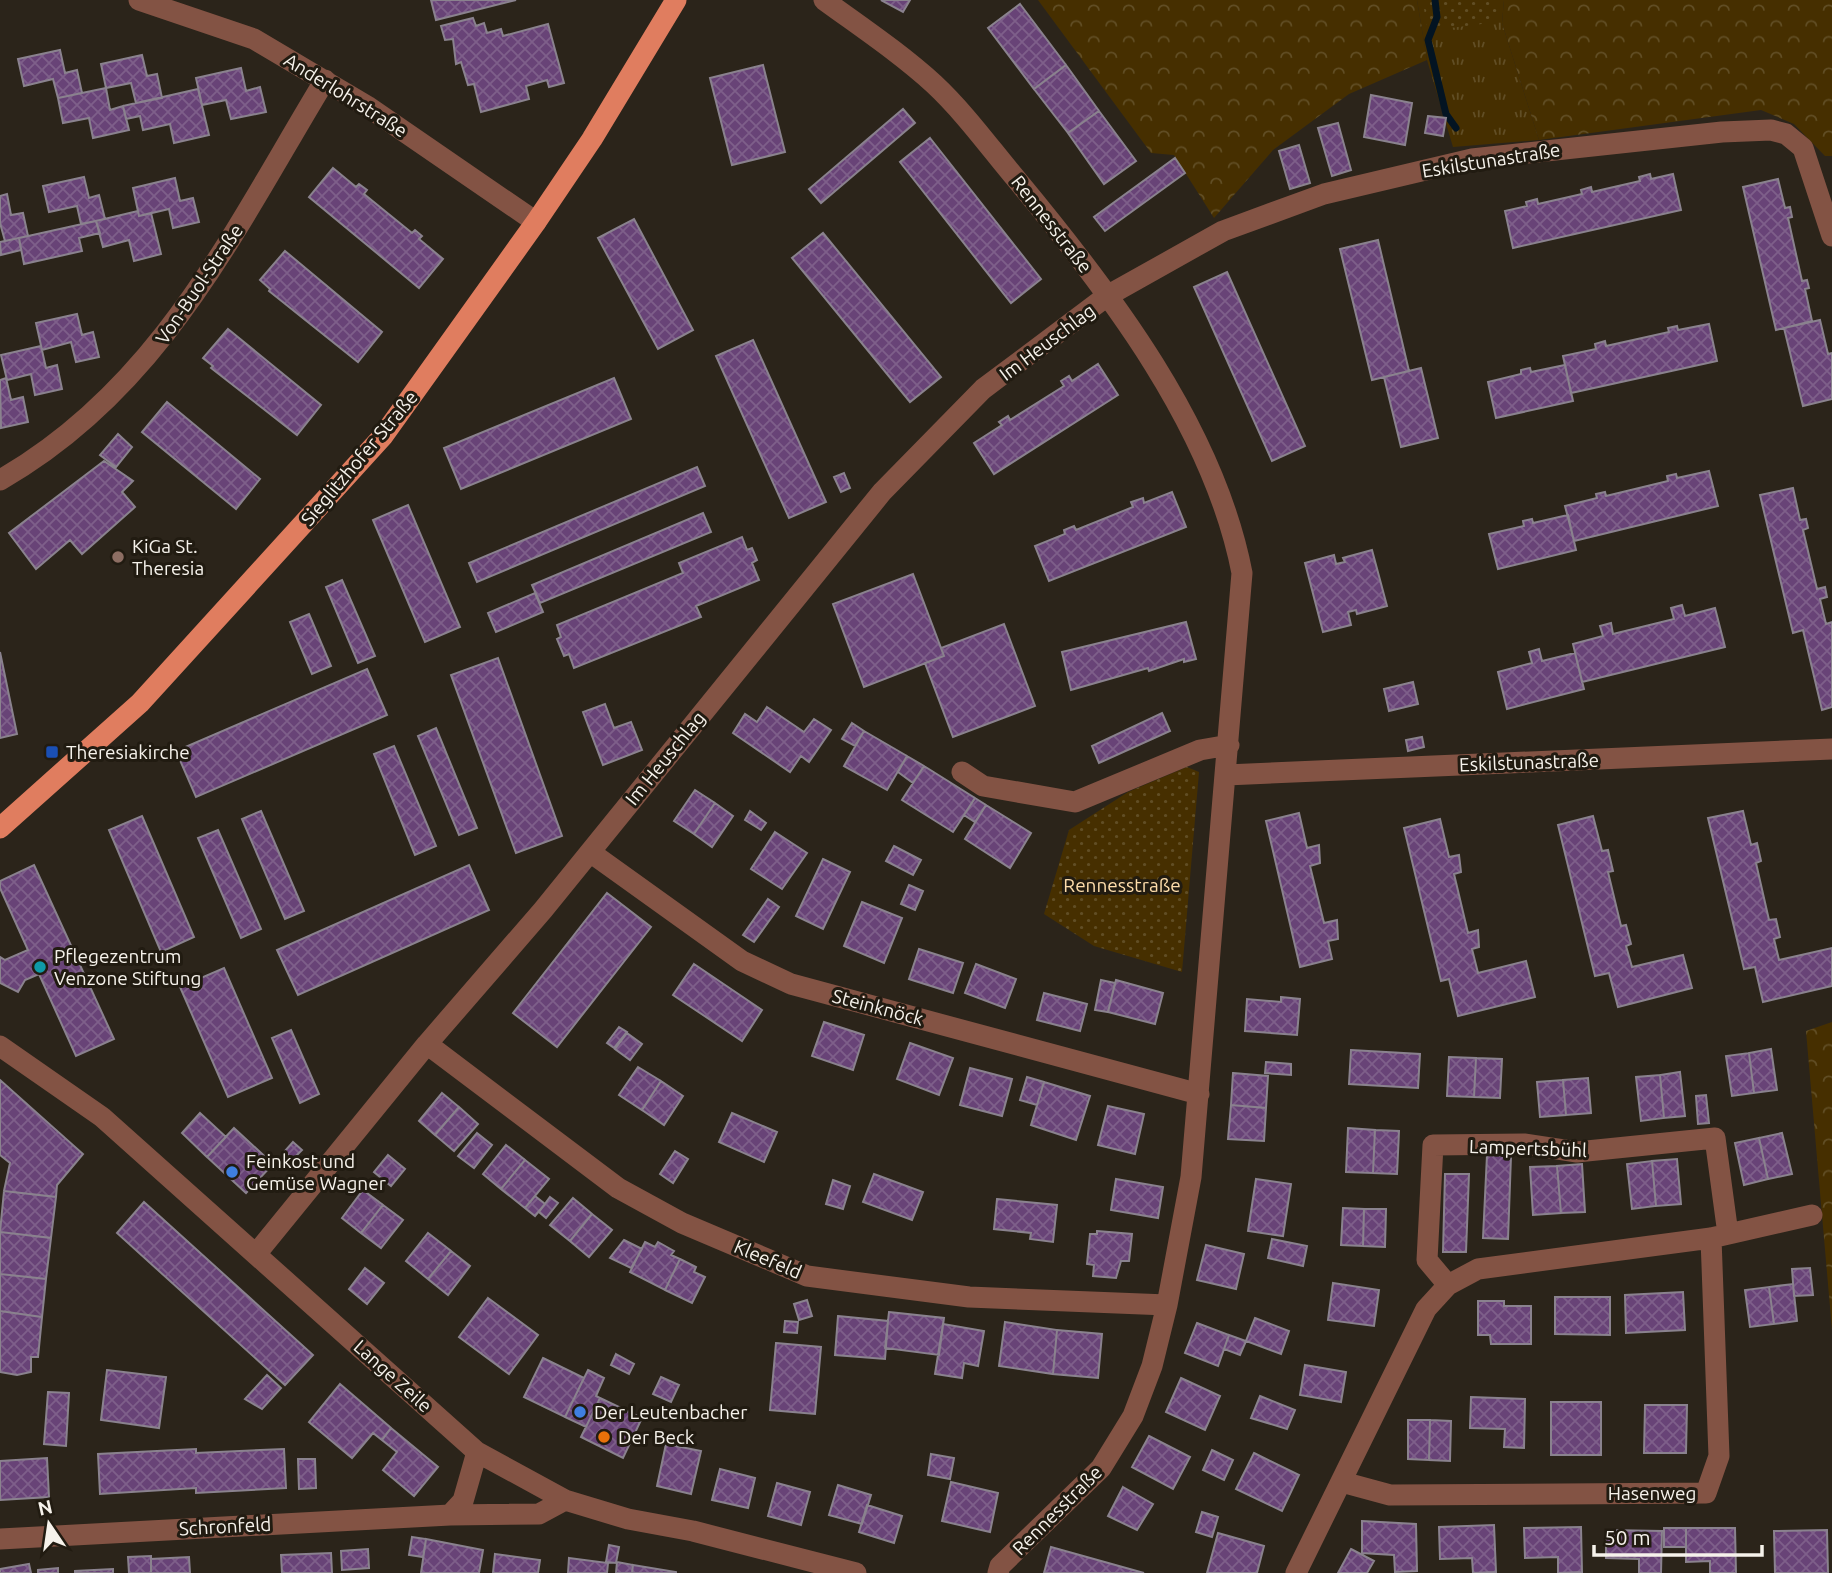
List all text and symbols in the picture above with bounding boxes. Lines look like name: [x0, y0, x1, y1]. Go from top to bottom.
street label: Anderlohrstraße: [280, 48, 412, 142]
street label: Eskilstunastraße: [1420, 138, 1562, 182]
street label: Rennesstraße: [1007, 171, 1097, 277]
street label: Von-Buol-Straße: [151, 220, 247, 348]
street label: Im Heuschlag: [995, 299, 1099, 385]
street label: Sieglitzhofer Straße: [296, 386, 422, 530]
place label: KiGa St. Theresia: [132, 535, 204, 579]
marker: KiGa St. Theresia: [110, 549, 126, 565]
street label: Im Heuschlag: [621, 707, 709, 809]
place label: Theresiakirche: [66, 741, 190, 763]
marker: Theresiakirche: [44, 744, 60, 760]
street label: Eskilstunastraße: [1459, 749, 1599, 775]
park label: Rennesstraße: [1063, 874, 1181, 896]
place label: Pflegezentrum Venzone Stiftung: [54, 945, 201, 989]
marker: Pflegezentrum Venzone Stiftung: [32, 959, 48, 975]
street label: Steinknöck: [830, 984, 926, 1030]
street label: Lampertsbühl: [1469, 1135, 1587, 1161]
place label: Feinkost und Gemüse Wagner: [246, 1150, 386, 1194]
marker: Feinkost und Gemüse Wagner: [224, 1164, 240, 1180]
street label: Kleefeld: [731, 1235, 805, 1283]
street label: Lange Zeile: [349, 1335, 437, 1417]
place label: Der Leutenbacher: [594, 1401, 747, 1423]
marker: Der Leutenbacher: [572, 1404, 588, 1420]
place label: Der Beck: [618, 1426, 695, 1448]
marker: Der Beck: [596, 1429, 612, 1445]
street label: Rennesstraße: [1008, 1461, 1106, 1559]
street label: Hasenweg: [1608, 1482, 1696, 1504]
north arrow: [14, 1489, 84, 1559]
text: N: [36, 1495, 55, 1520]
street label: Schronfeld: [178, 1513, 272, 1539]
scale bar: [1594, 1514, 1762, 1558]
text: 50 m: [1604, 1525, 1651, 1549]

